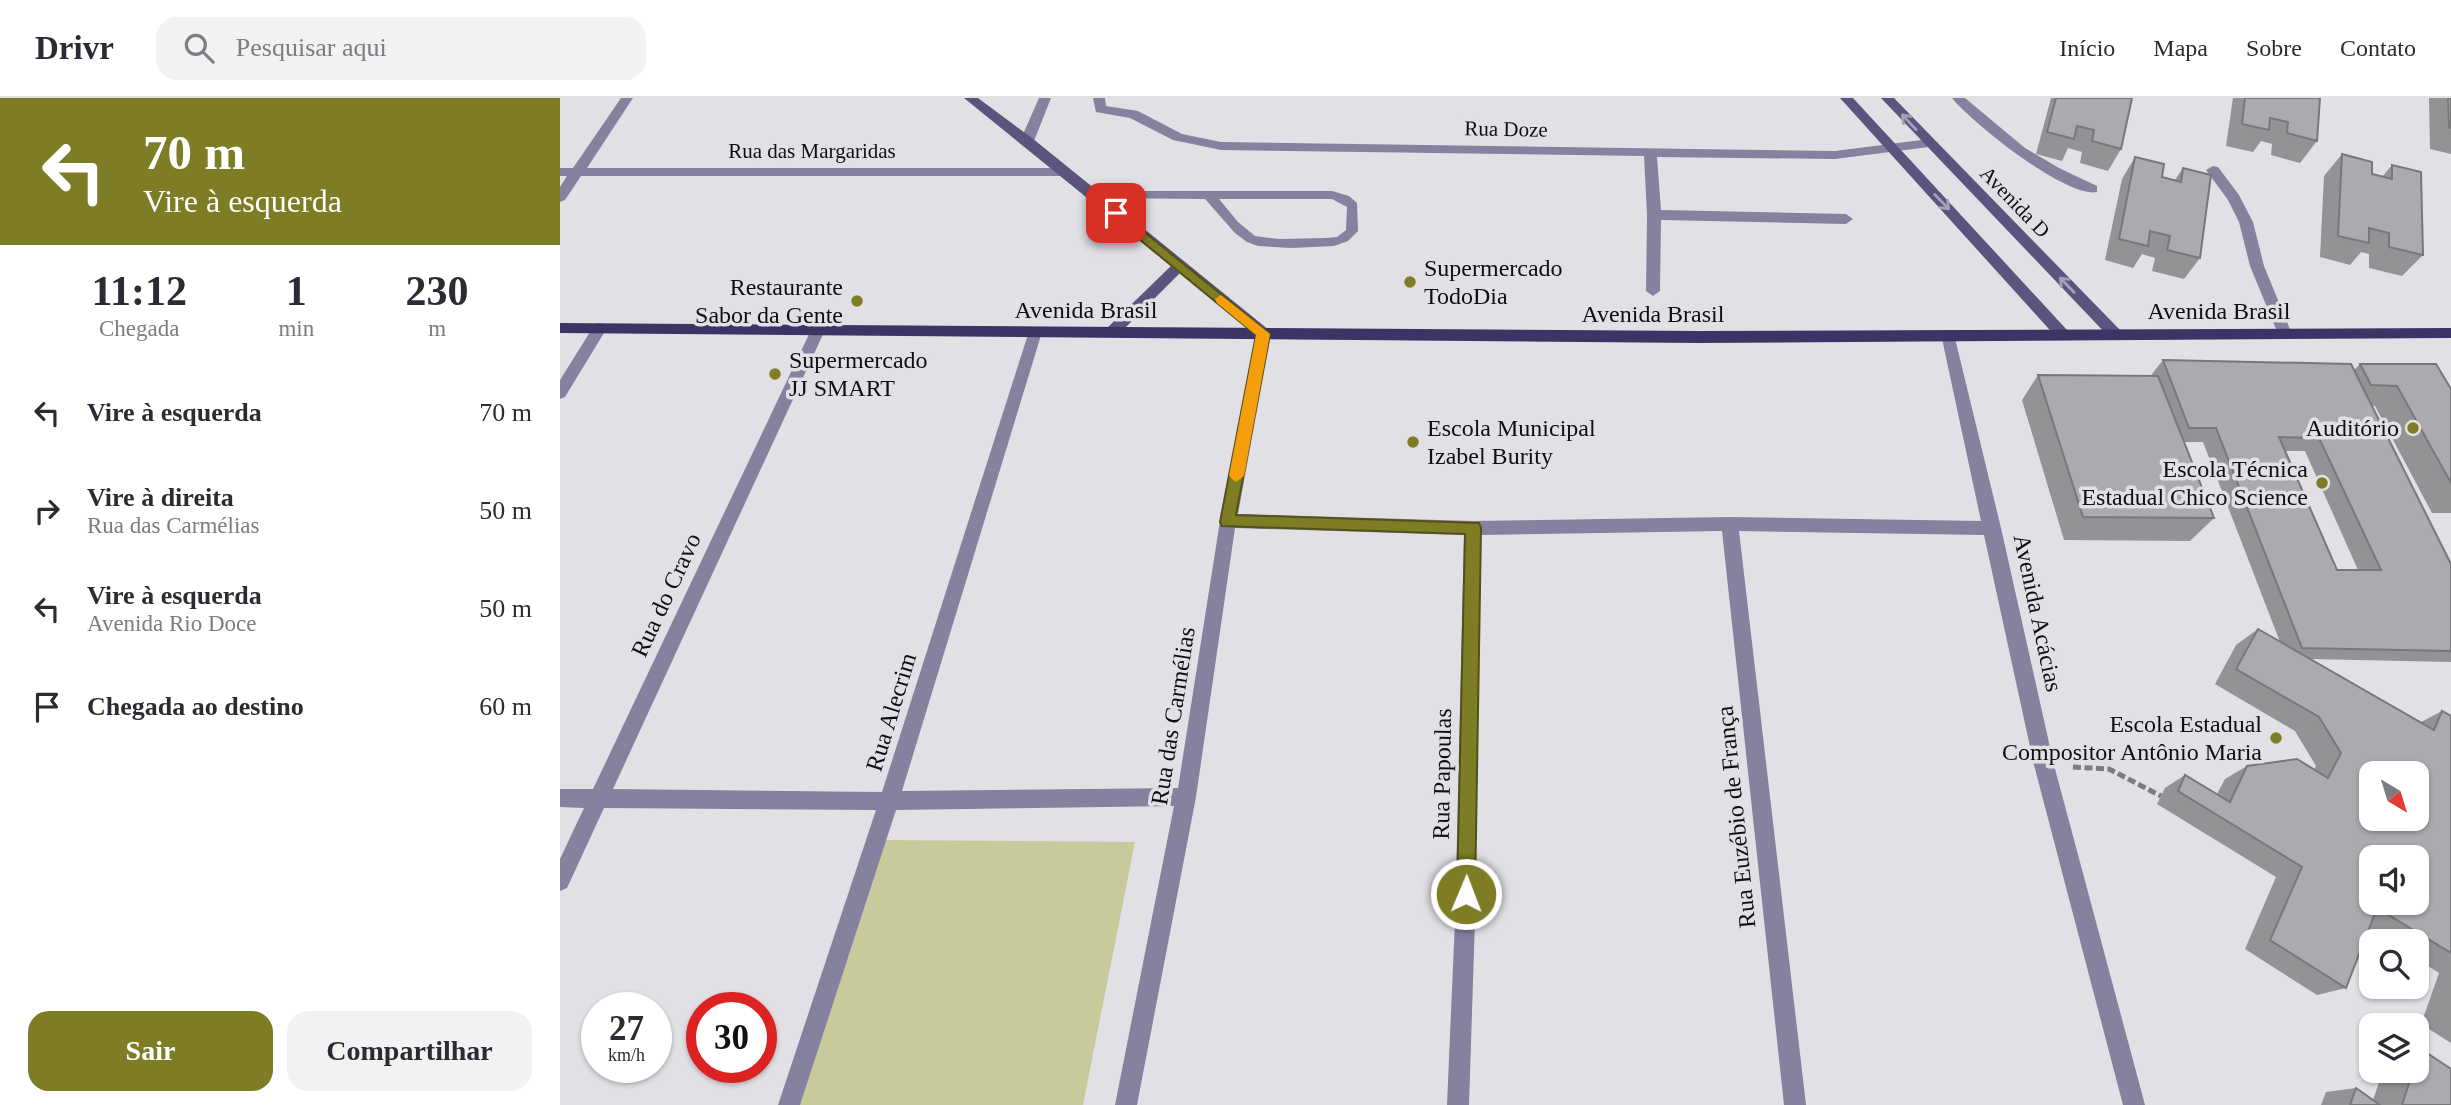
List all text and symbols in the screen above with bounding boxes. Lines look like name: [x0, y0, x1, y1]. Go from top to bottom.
search box: [156, 17, 646, 80]
icon: search: [180, 29, 218, 67]
text: Drivr: [35, 30, 114, 66]
text: Pesquisar aqui: [236, 33, 387, 62]
text: Início: [2059, 35, 2115, 61]
text: Mapa: [2153, 35, 2208, 61]
text: Sobre: [2246, 35, 2302, 61]
text: Contato: [2340, 35, 2416, 61]
one-way arrow: [1901, 113, 1917, 131]
street label: Rua Doze: [1464, 116, 1548, 142]
text: 70 m: [143, 125, 245, 180]
icon: left: [28, 126, 119, 217]
street label: Rua das Margaridas: [728, 139, 896, 163]
street label: Avenida D: [1975, 161, 2055, 243]
text: Vire à esquerda: [143, 183, 342, 219]
pin: [1086, 183, 1146, 243]
one-way arrow: [1934, 193, 1951, 210]
icon: arrive: [1097, 194, 1135, 232]
place label: Supermercado TodoDia: [1424, 255, 1563, 309]
text: 11:12: [91, 268, 187, 314]
text: 1: [286, 268, 307, 314]
text: 230: [406, 268, 469, 314]
place label: Restaurante Sabor da Gente: [695, 274, 843, 328]
marker: Supermercado TodoDia: [1402, 274, 1418, 290]
one-way arrow: [2059, 277, 2076, 294]
marker: Restaurante Sabor da Gente: [849, 293, 865, 309]
street label: Avenida Brasil: [1015, 297, 1158, 323]
street label: Avenida Brasil: [2148, 298, 2291, 324]
street label: Avenida Brasil: [1582, 301, 1725, 327]
text: Chegada: [99, 316, 179, 341]
text: min: [278, 316, 314, 341]
text: m: [428, 316, 446, 341]
place label: Supermercado JJ SMART: [789, 347, 928, 401]
marker: Supermercado JJ SMART: [767, 366, 783, 382]
icon: left: [28, 394, 66, 432]
text: Vire à esquerda: [87, 398, 262, 427]
text: 70 m: [479, 398, 532, 427]
place label: Escola Municipal Izabel Burity: [1427, 415, 1596, 469]
place label: Auditório: [2306, 415, 2399, 441]
marker: Auditório: [2405, 420, 2421, 436]
marker: Escola Municipal Izabel Burity: [1405, 434, 1421, 450]
place label: Escola Técnica Estadual Chico Science: [2081, 456, 2308, 510]
marker: Escola Técnica Estadual Chico Science: [2314, 475, 2330, 491]
text: Vire à direita: [87, 483, 234, 512]
icon: right: [28, 492, 66, 530]
text: 50 m: [479, 496, 532, 525]
text: Rua das Carmélias: [87, 513, 259, 538]
street label: Rua do Cravo: [626, 529, 706, 661]
street label: Avenida Acácias: [2009, 532, 2067, 694]
text: Vire à esquerda: [87, 581, 262, 610]
icon: left: [28, 590, 66, 628]
text: 50 m: [479, 594, 532, 623]
text: Avenida Rio Doce: [87, 611, 256, 636]
street label: Rua das Carmélias: [1146, 625, 1200, 807]
street label: Rua Alecrim: [861, 650, 921, 774]
icon: arrive: [28, 688, 66, 726]
text: Chegada ao destino: [87, 692, 304, 721]
text: 60 m: [479, 692, 532, 721]
street label: Rua Euzébio de França: [1711, 704, 1761, 929]
street label: Rua Papoulas: [1428, 708, 1456, 840]
place label: Escola Estadual Compositor Antônio Maria: [2002, 711, 2262, 765]
marker: Escola Estadual Compositor Antônio Maria: [2268, 730, 2284, 746]
north arrow: [2359, 761, 2429, 831]
map controls: [2359, 761, 2429, 1083]
button: sound: [2359, 845, 2429, 915]
position arrow: [1429, 857, 1503, 931]
button: search: [2359, 929, 2429, 999]
speed limit sign: 30: [686, 992, 777, 1083]
text: 27: [609, 1009, 644, 1048]
button: Sair: [28, 1011, 273, 1091]
button: Compartilhar: [287, 1011, 532, 1091]
button: layers: [2359, 1013, 2429, 1083]
text: km/h: [608, 1045, 645, 1065]

